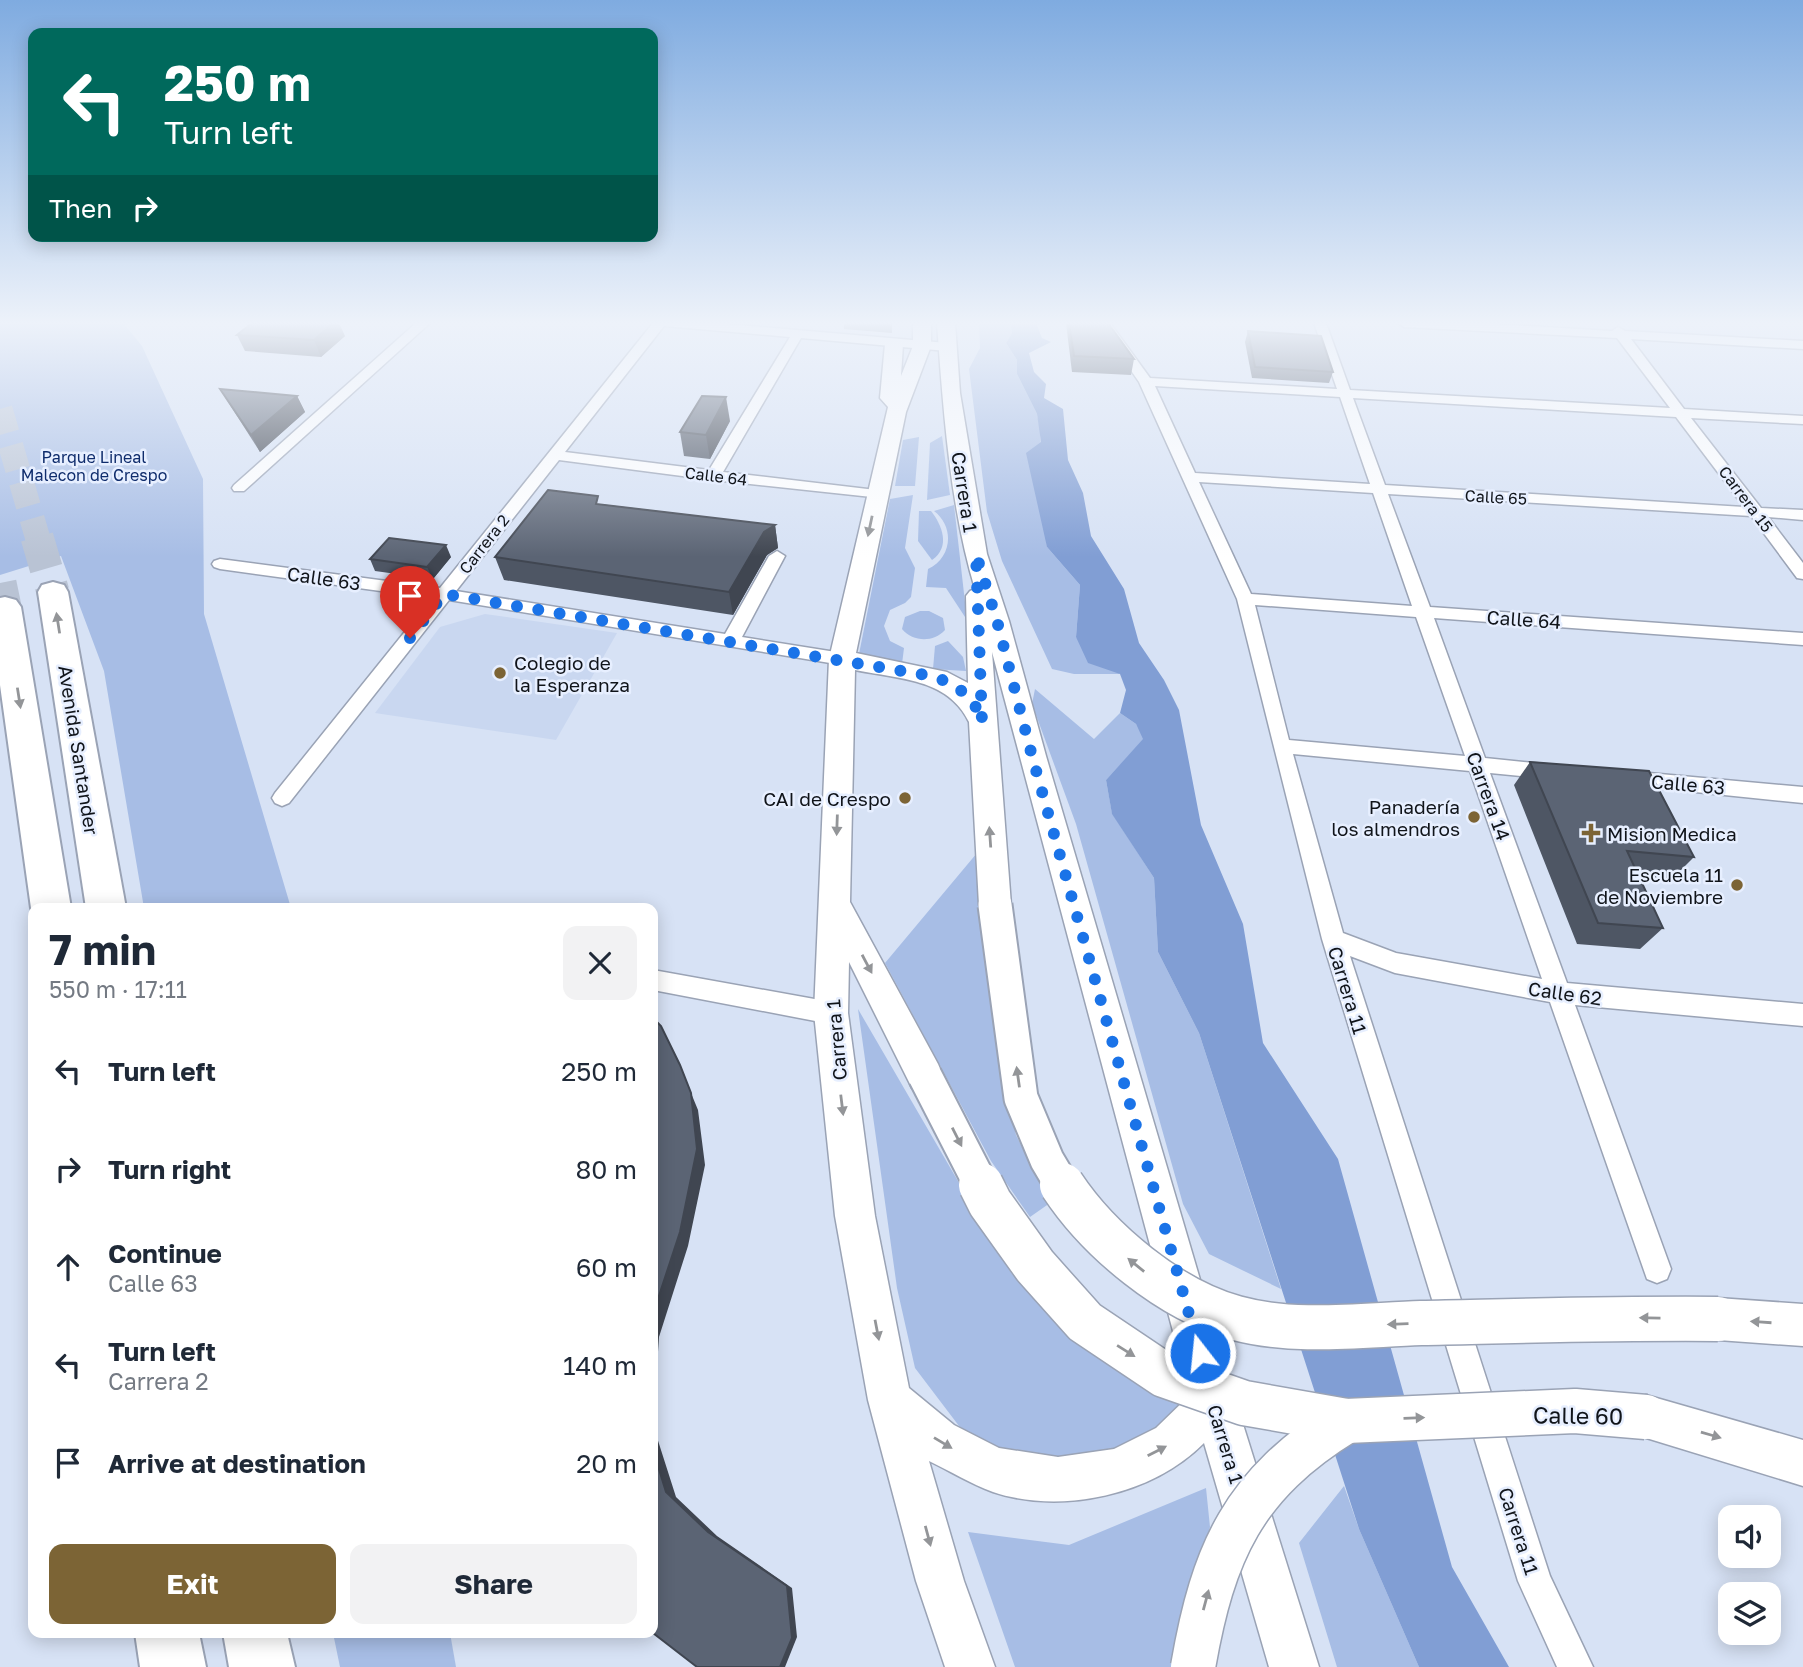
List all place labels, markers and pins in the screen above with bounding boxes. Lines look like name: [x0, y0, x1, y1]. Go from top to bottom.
pin: [380, 566, 440, 638]
place label: Colegio de la Esperanza: [514, 651, 630, 696]
marker: Colegio de la Esperanza: [492, 665, 508, 681]
place label: CAI de Crespo: [763, 787, 891, 810]
marker: CAI de Crespo: [897, 790, 913, 806]
place label: Panadería los almendros: [1331, 795, 1460, 840]
marker: Panadería los almendros: [1466, 809, 1482, 825]
place label: Mision Medica: [1607, 822, 1737, 845]
marker: Mision Medica: [1581, 823, 1601, 843]
place label: Escuela 11 de Noviembre: [1597, 863, 1723, 908]
marker: Escuela 11 de Noviembre: [1729, 877, 1745, 893]

